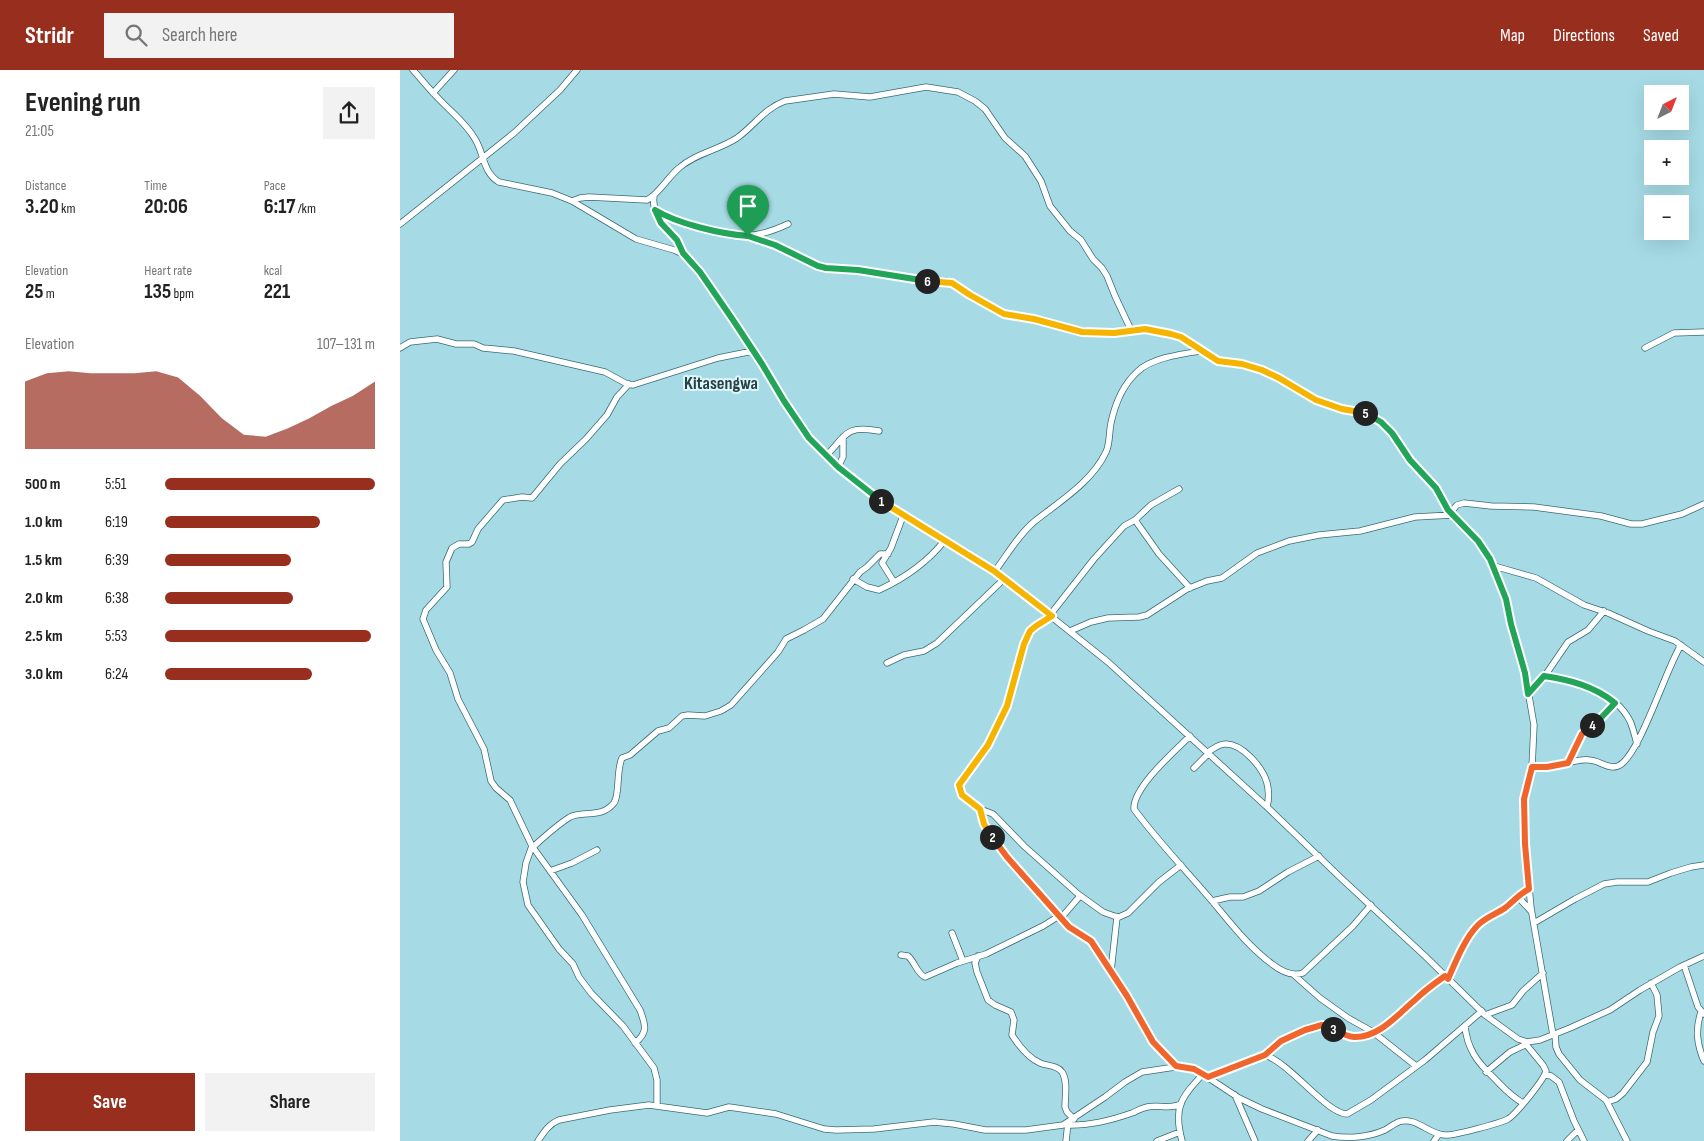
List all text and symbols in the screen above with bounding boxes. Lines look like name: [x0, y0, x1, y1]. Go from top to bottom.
search box: [104, 13, 454, 58]
text: Stridr: [25, 21, 74, 50]
icon: search: [122, 21, 150, 49]
text: Search here: [162, 24, 237, 47]
text: Map: [1500, 25, 1525, 46]
text: Directions: [1553, 25, 1615, 46]
text: Saved: [1643, 25, 1679, 46]
north arrow: [1644, 85, 1689, 130]
map controls: [1644, 85, 1689, 240]
text: Evening run: [25, 86, 141, 119]
button: share: [323, 87, 375, 139]
text: 21:05: [25, 122, 54, 141]
button: +: [1644, 140, 1689, 185]
text: Distance: [25, 177, 66, 194]
text: Time: [144, 177, 167, 194]
text: Pace: [264, 177, 286, 194]
pin: [727, 185, 769, 236]
icon: arrive: [734, 192, 762, 220]
text: 3.20: [25, 194, 59, 219]
text: 20:06: [144, 194, 188, 219]
text: 6:17: [264, 194, 295, 219]
button: −: [1644, 195, 1689, 240]
text: km: [59, 200, 75, 217]
text: /km: [295, 200, 316, 217]
text: Elevation: [25, 262, 68, 279]
text: Heart rate: [144, 262, 192, 279]
text: kcal: [264, 262, 282, 279]
pin: 6: [914, 268, 940, 294]
text: 6: [924, 273, 931, 290]
text: 25: [25, 279, 43, 304]
text: 135: [144, 279, 171, 304]
text: 221: [264, 279, 290, 304]
text: m: [43, 285, 55, 302]
text: bpm: [171, 285, 194, 302]
text: Elevation: [25, 335, 74, 354]
text: 107–131 m: [317, 335, 375, 354]
district label: Kitasengwa: [684, 373, 758, 394]
pin: 5: [1352, 400, 1378, 426]
text: 5: [1362, 405, 1369, 422]
text: 500 m: [25, 475, 60, 494]
text: 5:51: [105, 475, 126, 494]
pin: 1: [868, 488, 894, 514]
text: 1: [879, 493, 884, 510]
text: 1.0 km: [25, 513, 62, 532]
text: 6:19: [105, 513, 128, 532]
text: 1.5 km: [25, 551, 62, 570]
text: 6:39: [105, 551, 129, 570]
text: 2.0 km: [25, 589, 63, 608]
text: 6:38: [105, 589, 129, 608]
text: 2.5 km: [25, 627, 63, 646]
text: 5:53: [105, 627, 128, 646]
text: 3.0 km: [25, 665, 63, 684]
text: 6:24: [105, 665, 128, 684]
pin: 4: [1580, 712, 1604, 738]
text: 4: [1589, 717, 1596, 734]
pin: 2: [980, 824, 1004, 850]
text: 2: [989, 829, 996, 846]
pin: 3: [1320, 1016, 1346, 1042]
text: 3: [1330, 1021, 1337, 1038]
button: Save: [25, 1073, 195, 1131]
button: Share: [205, 1073, 375, 1131]

